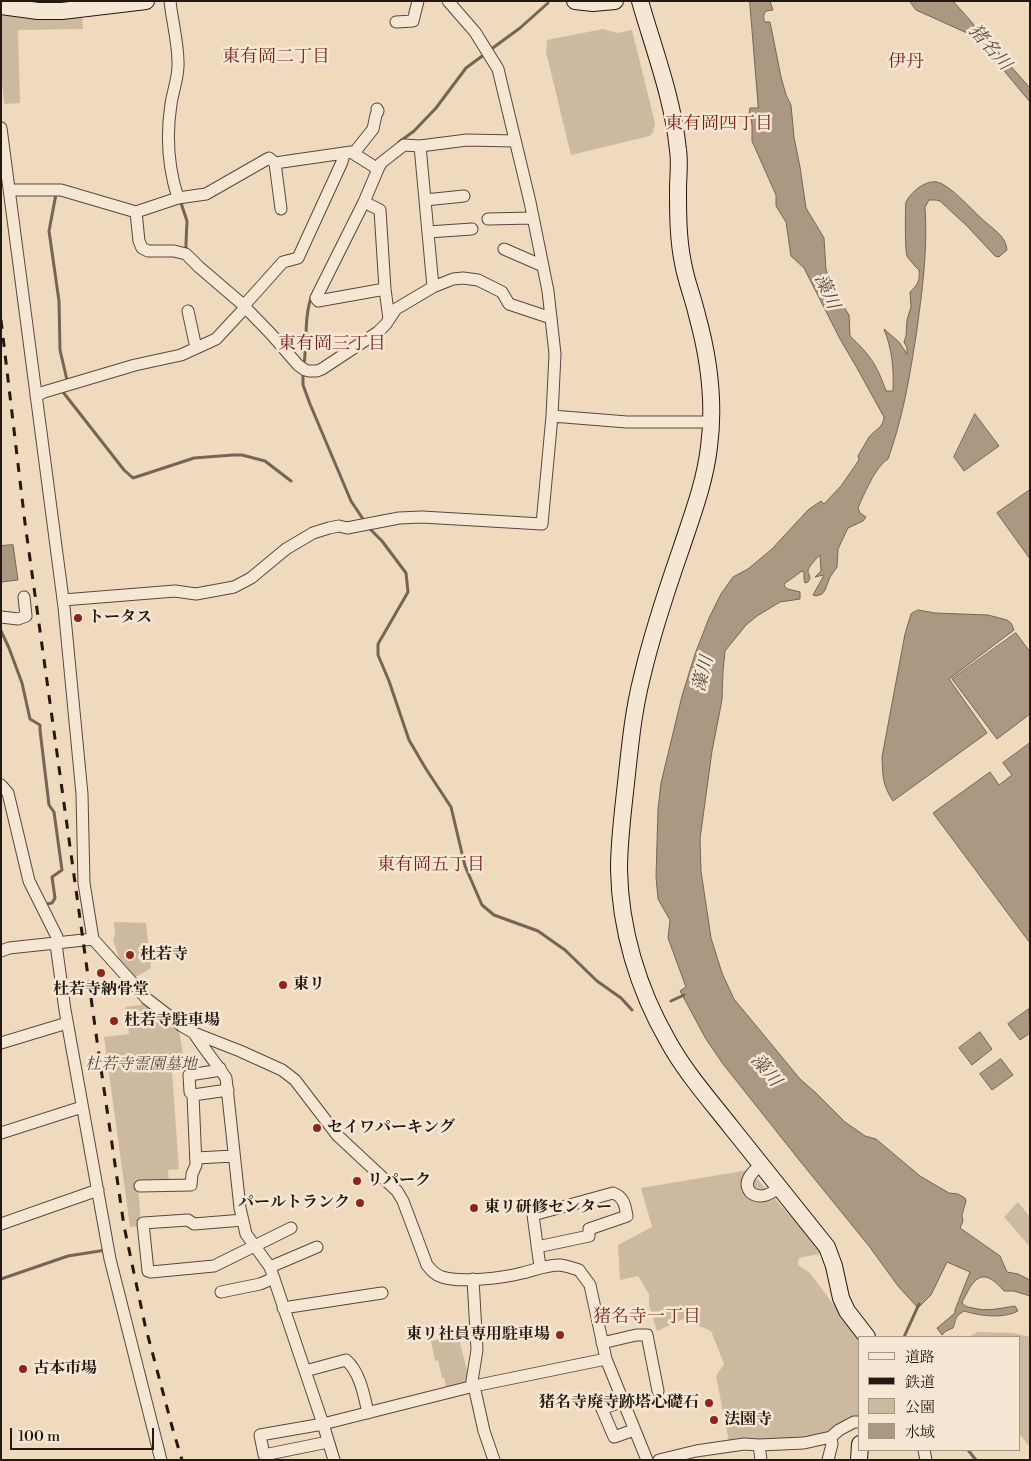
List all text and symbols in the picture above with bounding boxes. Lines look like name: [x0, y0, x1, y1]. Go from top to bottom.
water label: 猪名川: [963, 21, 1015, 75]
district label: 東有岡二丁目: [222, 47, 330, 69]
district label: 伊丹: [888, 52, 924, 74]
district label: 東有岡四丁目: [665, 114, 773, 136]
water label: 藻川: [809, 271, 843, 313]
district label: 東有岡三丁目: [278, 334, 386, 356]
place label: トータス: [88, 608, 152, 628]
marker: トータス: [72, 612, 84, 624]
water label: 藻川: [689, 654, 719, 694]
district label: 東有岡五丁目: [377, 855, 485, 877]
place label: 杜若寺: [140, 945, 188, 965]
marker: 杜若寺: [124, 949, 136, 961]
marker: 杜若寺納骨堂: [95, 967, 107, 979]
place label: 東リ: [293, 975, 325, 995]
marker: 東リ: [277, 979, 289, 991]
place label: 杜若寺納骨堂: [53, 980, 149, 1000]
place label: 杜若寺駐車場: [124, 1011, 220, 1031]
marker: 杜若寺駐車場: [108, 1015, 120, 1027]
water label: 藻川: [745, 1050, 785, 1092]
park label: 杜若寺霊園墓地: [85, 1055, 197, 1075]
place label: セイワパーキング: [327, 1118, 455, 1138]
marker: セイワパーキング: [311, 1122, 323, 1134]
place label: リパーク: [367, 1171, 431, 1191]
marker: リパーク: [351, 1175, 363, 1187]
place label: パールトランク: [238, 1193, 350, 1213]
marker: パールトランク: [354, 1197, 366, 1209]
place label: 東リ研修センター: [484, 1198, 612, 1218]
marker: 東リ研修センター: [468, 1202, 480, 1214]
district label: 猪名寺一丁目: [593, 1307, 701, 1329]
place label: 東リ社員専用駐車場: [406, 1325, 550, 1345]
marker: 東リ社員専用駐車場: [554, 1329, 566, 1341]
legend: [858, 1336, 1021, 1451]
text: 道路: [905, 1348, 935, 1367]
place label: 古本市場: [33, 1359, 97, 1379]
marker: 古本市場: [17, 1363, 29, 1375]
text: 鉄道: [905, 1373, 935, 1392]
place label: 猪名寺廃寺跡塔心礎石: [539, 1393, 699, 1413]
marker: 猪名寺廃寺跡塔心礎石: [703, 1397, 715, 1409]
text: 公園: [905, 1398, 935, 1417]
place label: 法園寺: [724, 1410, 772, 1430]
marker: 法園寺: [708, 1414, 720, 1426]
scale bar: [12, 1418, 156, 1450]
text: 水域: [905, 1423, 935, 1442]
text: 100 m: [18, 1427, 60, 1446]

